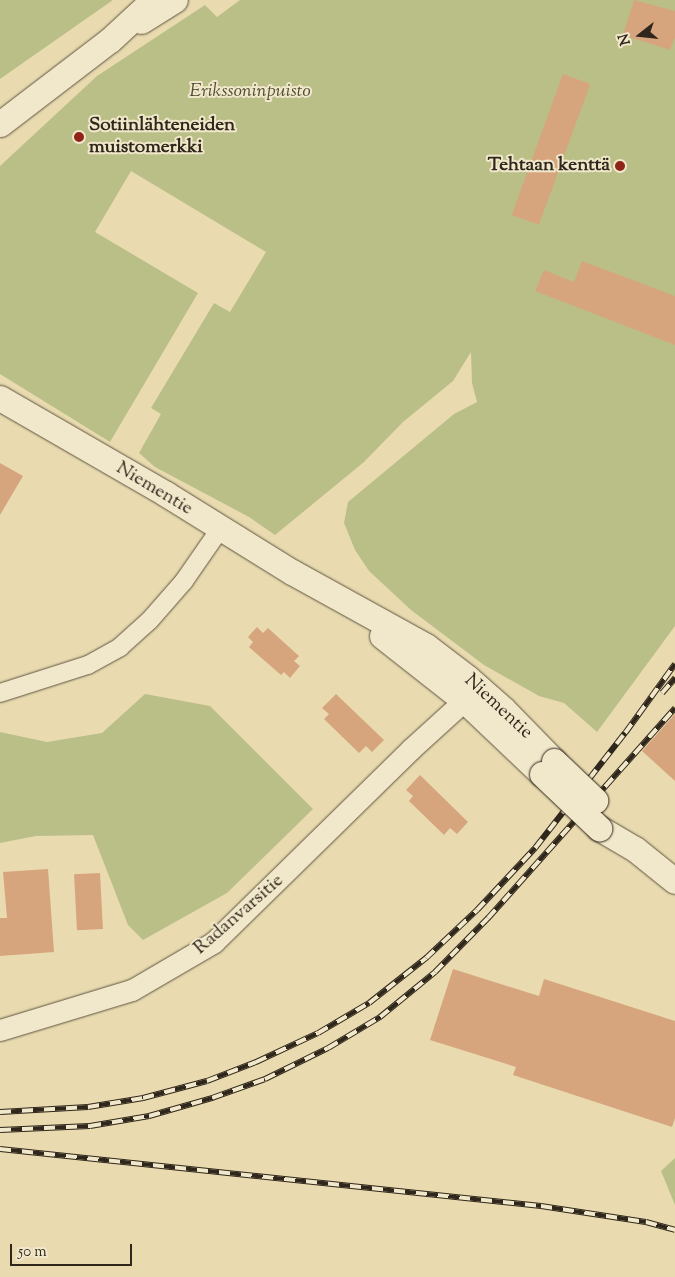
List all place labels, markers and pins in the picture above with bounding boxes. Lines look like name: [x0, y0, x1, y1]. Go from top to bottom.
place label: Sotiinlähteneiden muistomerkki: [89, 115, 235, 159]
marker: Sotiinlähteneiden muistomerkki: [73, 131, 85, 143]
place label: Tehtaan kenttä: [488, 155, 610, 177]
marker: Tehtaan kenttä: [614, 160, 626, 172]

